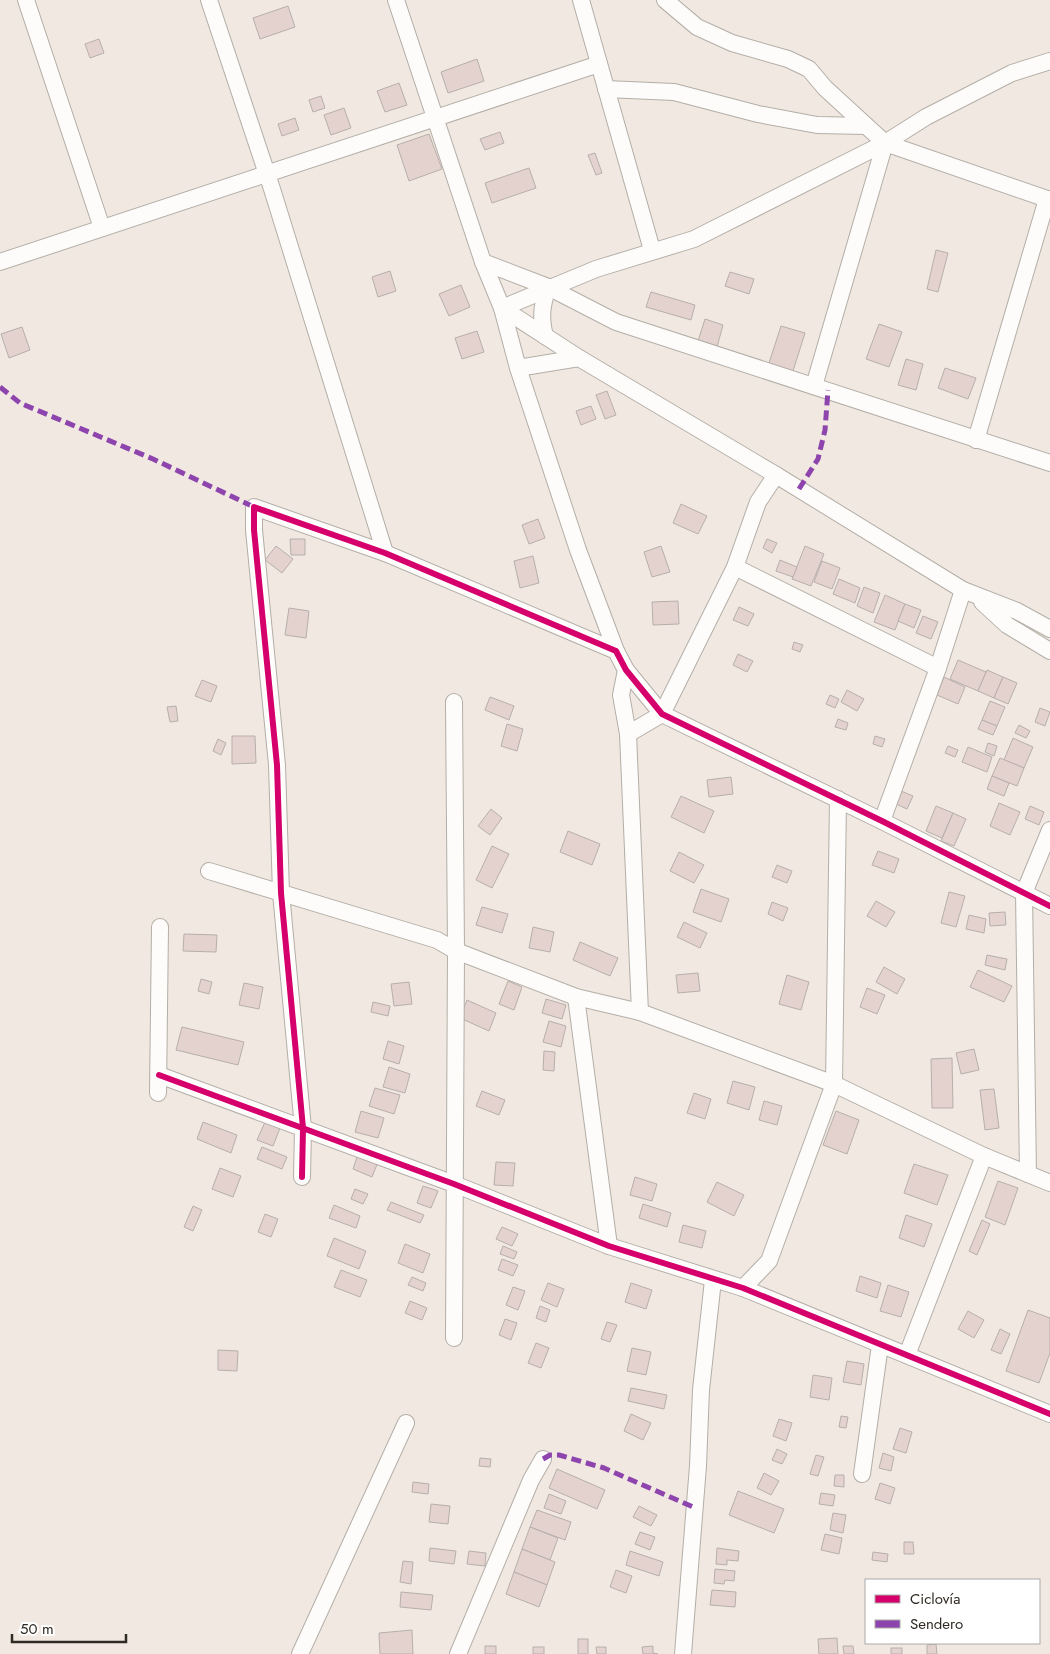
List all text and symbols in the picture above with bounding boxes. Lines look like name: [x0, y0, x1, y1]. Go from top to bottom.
legend: [865, 1579, 1040, 1644]
text: Ciclovía: [910, 1588, 960, 1610]
scale bar: [12, 1612, 126, 1644]
text: Sendero: [910, 1613, 963, 1635]
text: 50 m: [20, 1618, 54, 1640]

